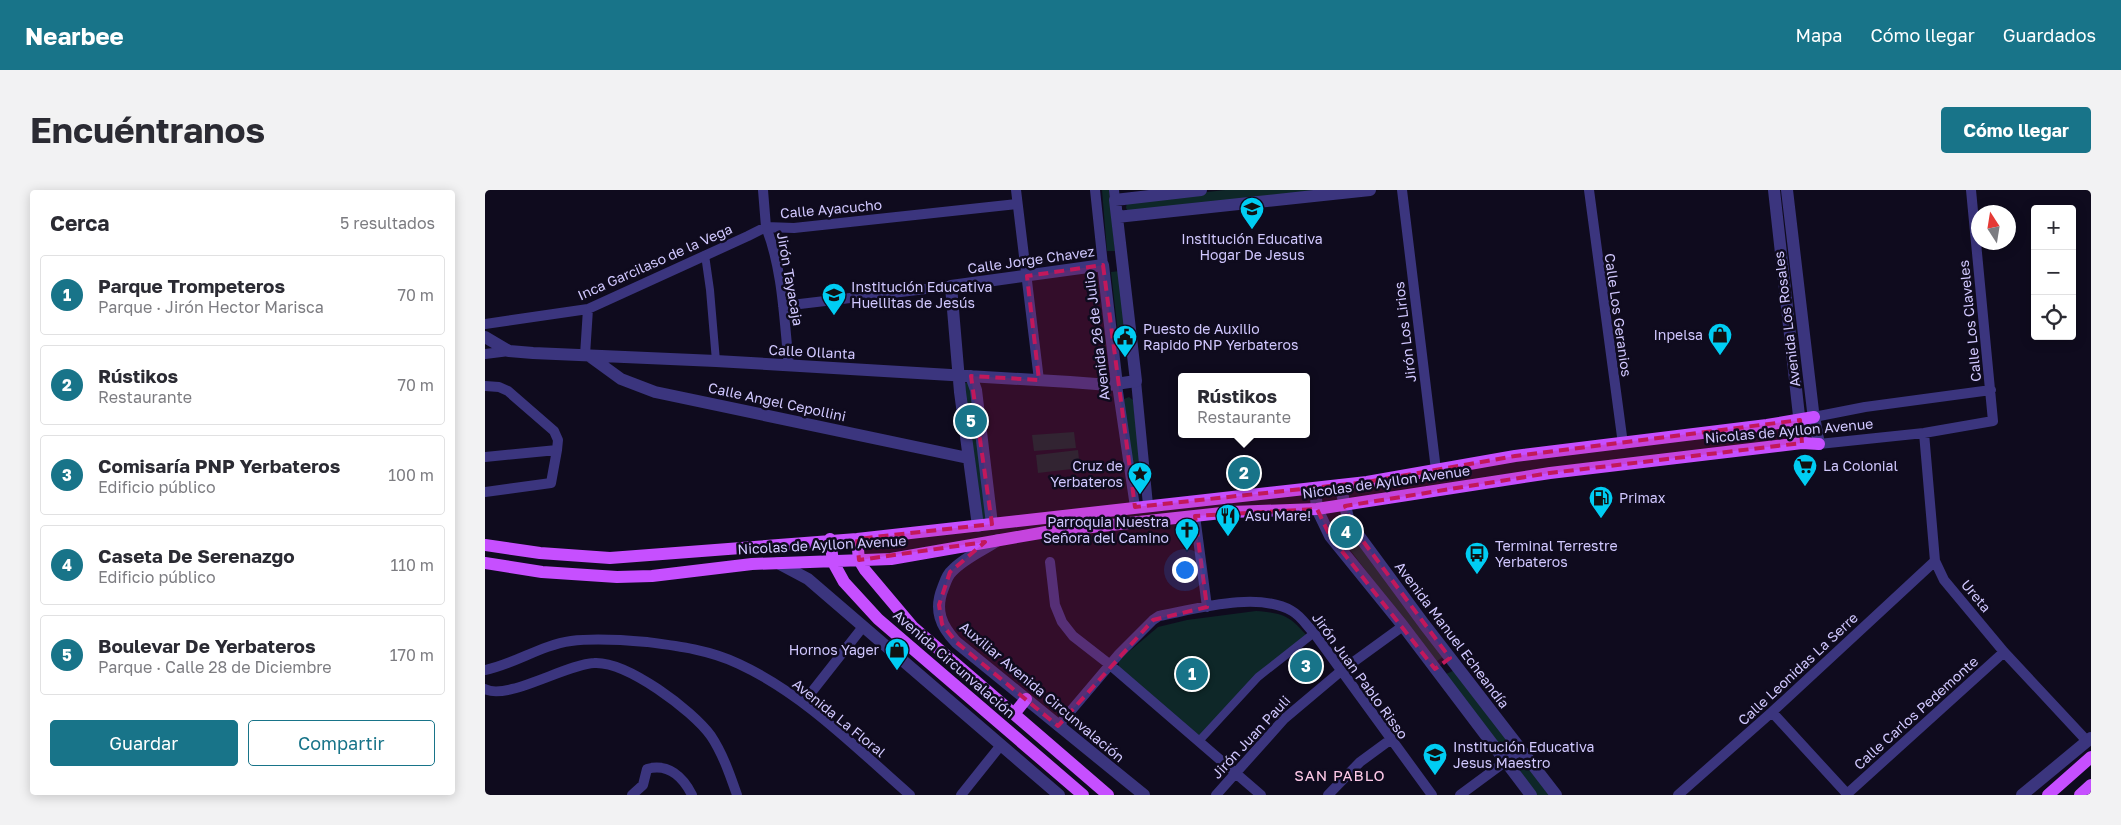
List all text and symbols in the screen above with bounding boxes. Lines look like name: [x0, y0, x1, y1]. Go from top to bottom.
text: Nearbee: [25, 21, 124, 50]
text: Mapa: [1796, 24, 1842, 46]
text: Cómo llegar: [1870, 24, 1975, 46]
text: Guardados: [2003, 24, 2096, 46]
button: Cómo llegar: [1941, 107, 2091, 153]
text: Encuéntranos: [30, 109, 265, 151]
street label: Calle Ayacucho: [779, 196, 883, 221]
school or university icon: Institución Educativa Hogar De Jesus: [1239, 196, 1265, 230]
north arrow: [1971, 205, 2016, 250]
map controls: [2031, 205, 2076, 340]
button: +: [2031, 205, 2076, 250]
text: Cerca: [50, 210, 109, 236]
text: 5 resultados: [340, 213, 435, 233]
street label: Inca Garcilaso de la Vega: [575, 220, 735, 303]
place label: Institución Educativa Hogar De Jesus: [1181, 230, 1323, 263]
street label: Jirón Tayacaja: [774, 231, 807, 327]
street label: Calle Jorge Chavez: [966, 242, 1096, 277]
street label: Avenida Los Rosales: [1770, 250, 1803, 388]
button: −: [2031, 250, 2076, 295]
street label: Calle Los Geranios: [1601, 252, 1636, 378]
street label: Calle Los Claveles: [1955, 259, 1984, 383]
street label: Avenida 26 de Julio: [1080, 271, 1113, 402]
text: Parque Trompeteros: [98, 274, 285, 297]
place label: Institución Educativa Huellitas de Jesús: [851, 278, 992, 311]
street label: Jirón Los Lirios: [1390, 281, 1419, 383]
school or university icon: Institución Educativa Huellitas de Jesús: [821, 282, 847, 316]
text: 1: [63, 285, 71, 305]
text: 70 m: [397, 285, 434, 305]
button: locate: [2031, 295, 2076, 340]
text: Parque · Jirón Hector Marisca: [98, 297, 324, 317]
place label: Puesto de Auxilio Rapido PNP Yerbateros: [1143, 320, 1298, 353]
shop icon: Inpelsa: [1707, 322, 1733, 356]
public building icon: Puesto de Auxilio Rapido PNP Yerbateros: [1112, 324, 1138, 358]
place label: Inpelsa: [1653, 326, 1703, 343]
street label: Calle Ollanta: [768, 341, 856, 362]
text: Rústikos: [98, 364, 178, 387]
popup: [1178, 373, 1310, 438]
text: 2: [62, 375, 72, 395]
text: 70 m: [397, 375, 434, 395]
street label: Calle Angel Cepollini: [707, 379, 847, 424]
text: Rústikos: [1197, 384, 1277, 407]
text: Restaurante: [98, 387, 192, 407]
pin: 5: [955, 402, 987, 440]
text: Restaurante: [1197, 407, 1291, 427]
street label: Nicolas de Ayllon Avenue: [1704, 415, 1874, 446]
supermarket icon: La Colonial: [1792, 453, 1818, 487]
text: Comisaría PNP Yerbateros: [98, 454, 340, 477]
pin: 2: [1228, 454, 1260, 492]
place label: Cruz de Yerbateros: [1050, 457, 1123, 490]
place label: La Colonial: [1823, 457, 1898, 474]
place icon: Cruz de Yerbateros: [1127, 461, 1153, 495]
street label: Nicolas de Ayllon Avenue: [1301, 461, 1471, 502]
text: 3: [62, 465, 72, 485]
text: 100 m: [388, 465, 434, 485]
text: Edificio público: [98, 477, 216, 497]
fuel station icon: Primax: [1588, 485, 1614, 519]
place label: Primax: [1619, 489, 1666, 506]
restaurant icon: Asu Mare!: [1215, 503, 1241, 537]
place label: Asu Mare!: [1245, 507, 1311, 524]
place label: Parroquia Nuestra Señora del Camino: [1043, 513, 1169, 546]
pin: 4: [1330, 513, 1362, 551]
church icon: Parroquia Nuestra Señora del Camino: [1174, 517, 1200, 551]
street label: Nicolas de Ayllon Avenue: [737, 532, 907, 557]
place label: Terminal Terrestre Yerbateros: [1495, 537, 1618, 570]
bus stop icon: Terminal Terrestre Yerbateros: [1464, 541, 1490, 575]
text: Caseta De Serenazgo: [98, 544, 295, 567]
text: 4: [62, 555, 72, 575]
text: 110 m: [390, 555, 434, 575]
your location: [1172, 557, 1198, 583]
street label: Avenida Manuel Echeandía: [1392, 558, 1513, 711]
text: Edificio público: [98, 567, 216, 587]
street label: Ureta: [1958, 576, 1995, 615]
street label: Avenida Circunvalación: [890, 606, 1019, 721]
street label: Jirón Juan Pablo Risso: [1309, 609, 1412, 742]
street label: Calle Leonidas La Serre: [1734, 609, 1861, 729]
street label: Auxiliar Avenida Circunvalación: [956, 618, 1128, 766]
text: Boulevar De Yerbateros: [98, 634, 316, 657]
shop icon: Hornos Yager: [884, 637, 910, 671]
place label: Hornos Yager: [789, 641, 880, 658]
text: 5: [62, 645, 72, 665]
text: 170 m: [390, 645, 434, 665]
pin: 3: [1290, 647, 1322, 685]
street label: Calle Carlos Pedemonte: [1850, 652, 1981, 773]
pin: 1: [1176, 655, 1208, 693]
text: Parque · Calle 28 de Diciembre: [98, 657, 332, 677]
street label: Avenida La Floral: [789, 675, 889, 760]
street label: Jirón Juan Pauli: [1208, 692, 1293, 782]
button: Guardar: [50, 720, 238, 766]
button: Compartir: [248, 720, 435, 766]
place label: Institución Educativa Jesus Maestro: [1453, 738, 1594, 771]
school or university icon: Institución Educativa Jesus Maestro: [1422, 742, 1448, 776]
district label: SAN PABLO: [1294, 766, 1386, 784]

